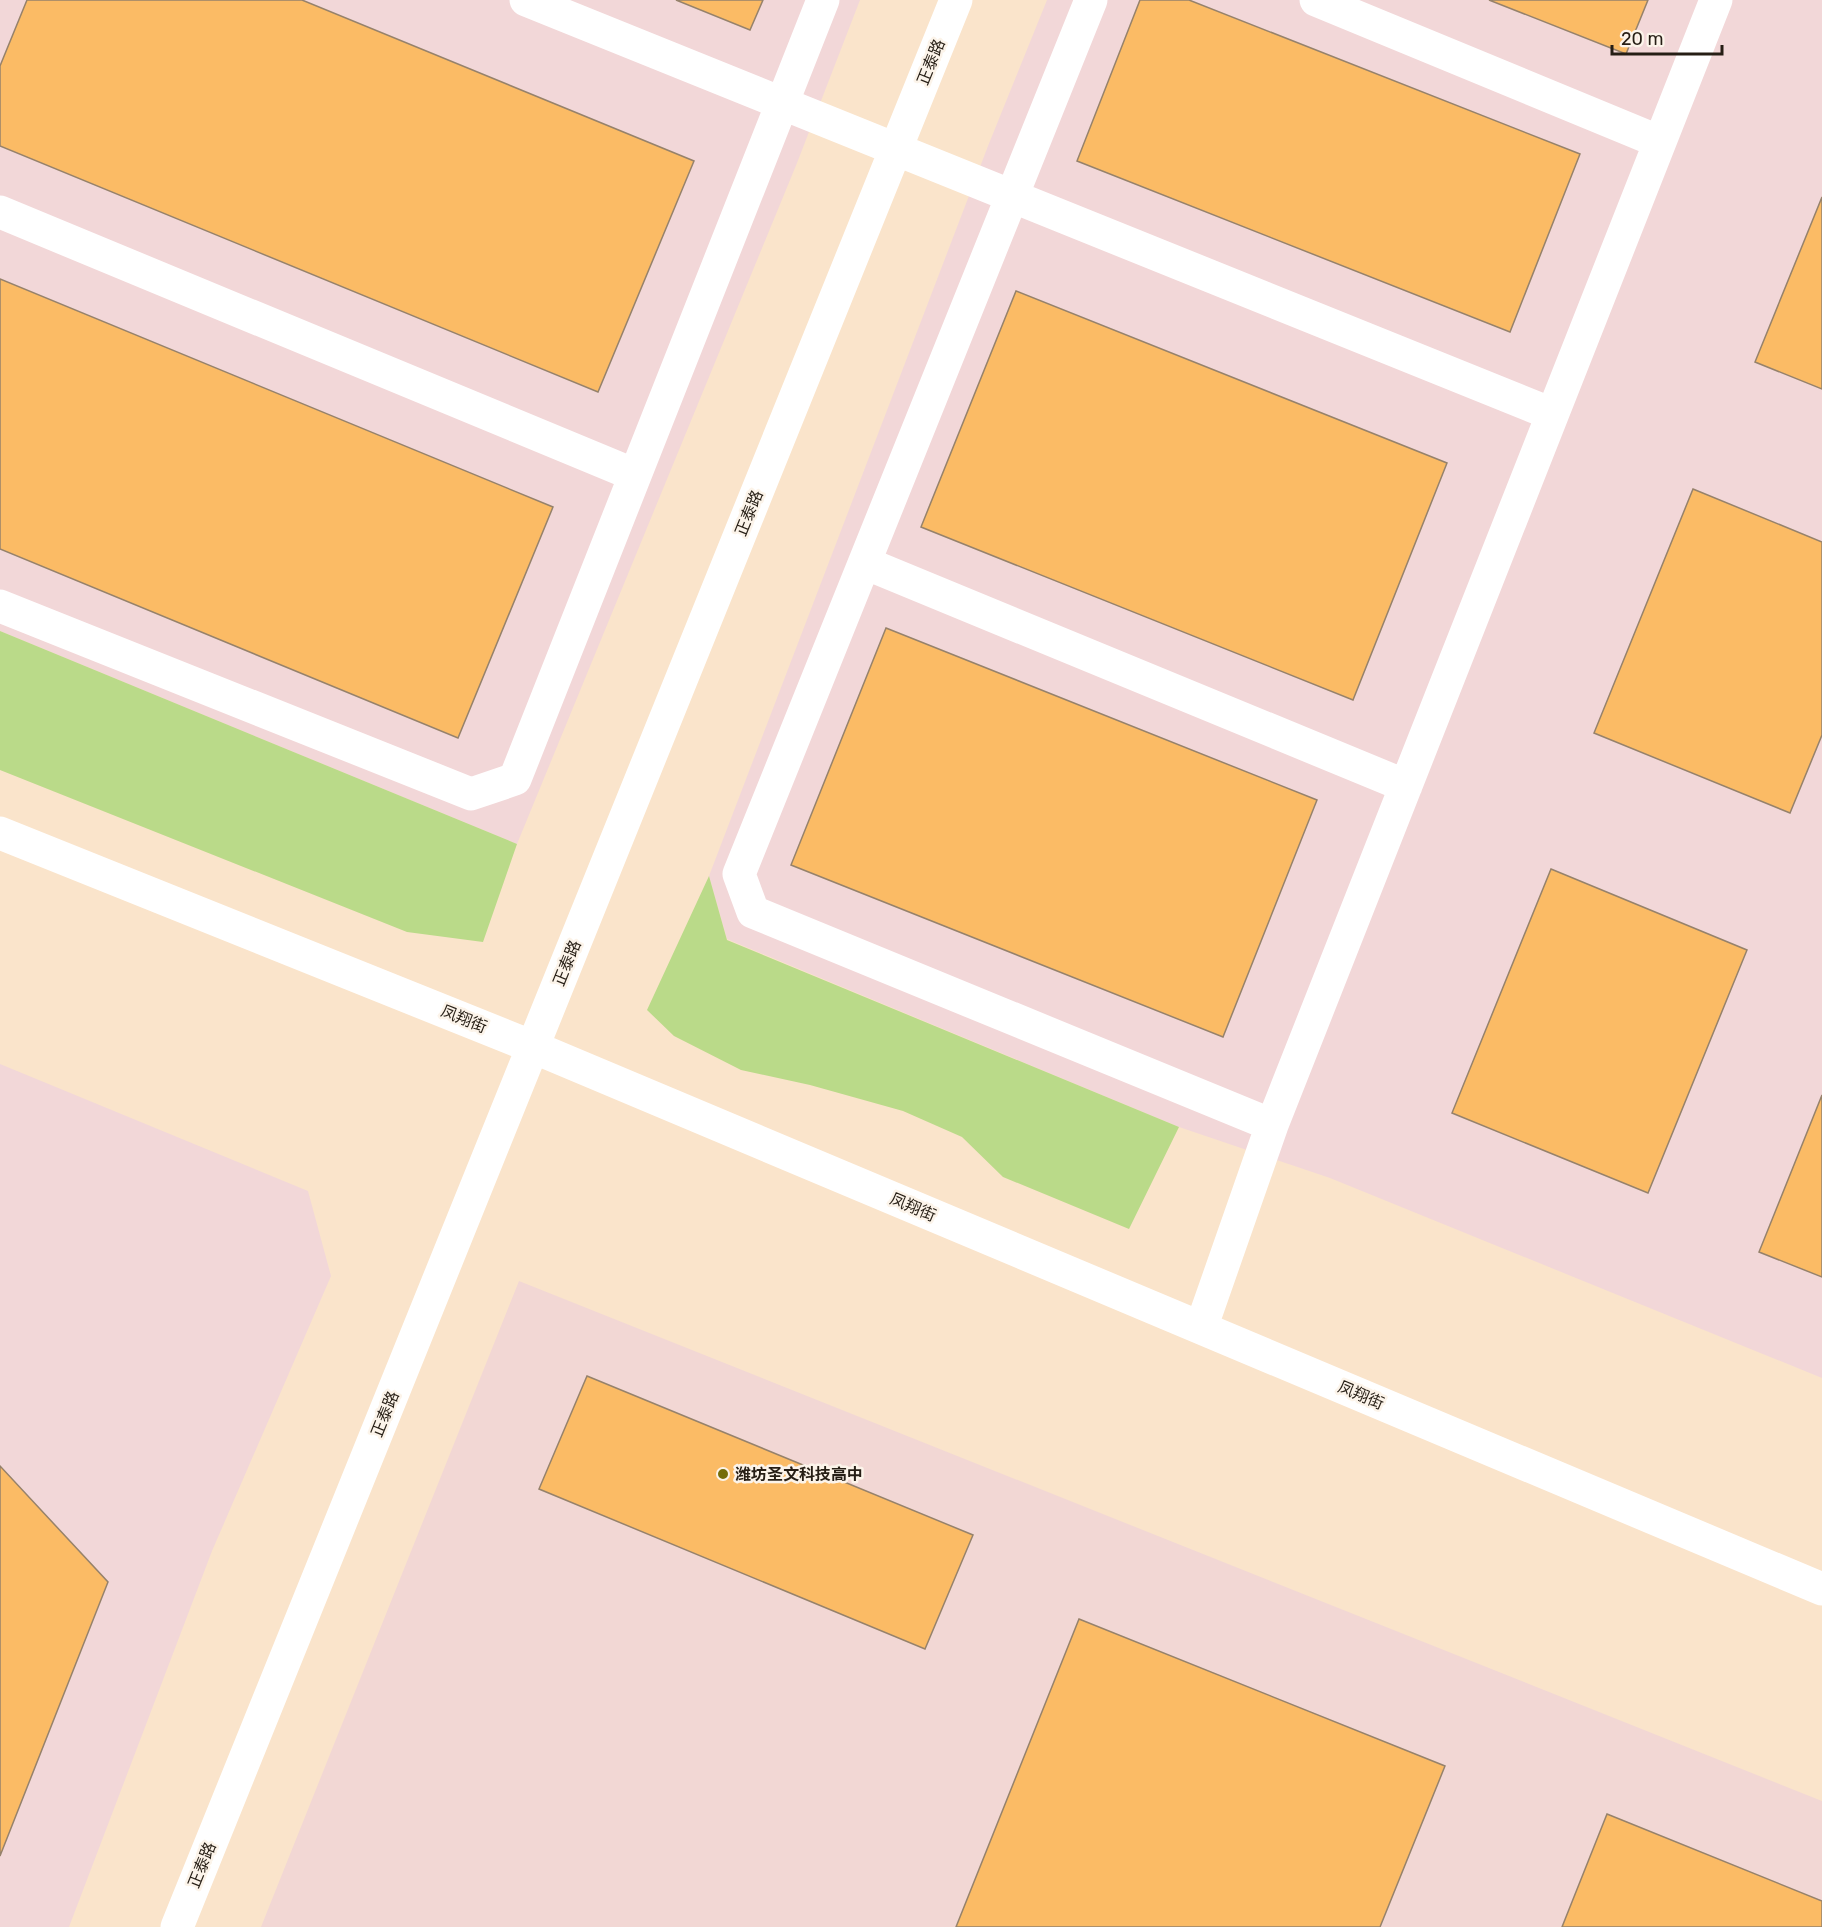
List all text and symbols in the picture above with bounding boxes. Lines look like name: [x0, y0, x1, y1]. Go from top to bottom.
scale bar: [1612, 18, 1722, 56]
text: 20 m: [1621, 28, 1663, 50]
street label: 正泰路: [913, 36, 949, 88]
street label: 正泰路: [731, 487, 767, 539]
street label: 正泰路: [549, 937, 585, 989]
street label: 凤翔街: [438, 1001, 490, 1037]
street label: 凤翔街: [887, 1189, 939, 1225]
street label: 凤翔街: [1335, 1377, 1387, 1413]
street label: 正泰路: [367, 1388, 403, 1440]
place label: 潍坊圣文科技高中: [735, 1465, 863, 1484]
marker: 潍坊圣文科技高中: [716, 1467, 730, 1481]
street label: 正泰路: [184, 1839, 220, 1891]

